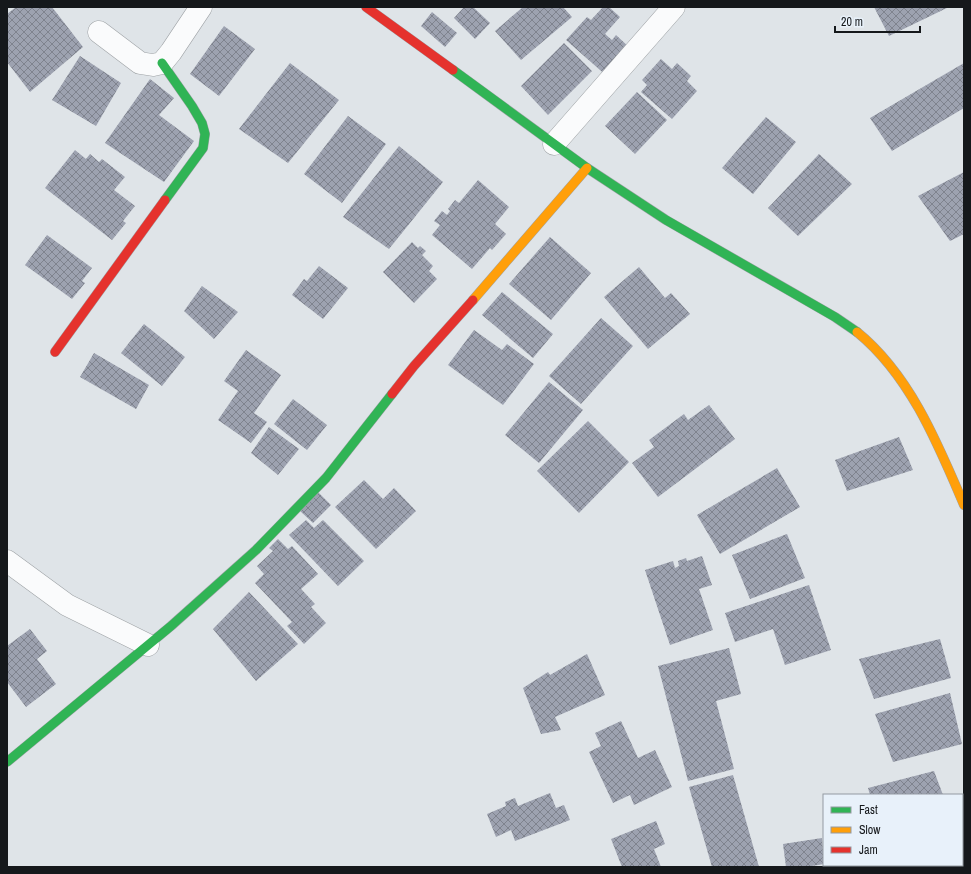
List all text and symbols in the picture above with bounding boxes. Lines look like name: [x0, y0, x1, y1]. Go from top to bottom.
scale bar: [835, 8, 920, 34]
text: 20 m: [841, 14, 863, 30]
legend: [823, 794, 963, 866]
text: Fast: [859, 802, 878, 818]
text: Slow: [859, 822, 881, 838]
text: Jam: [859, 842, 878, 858]

